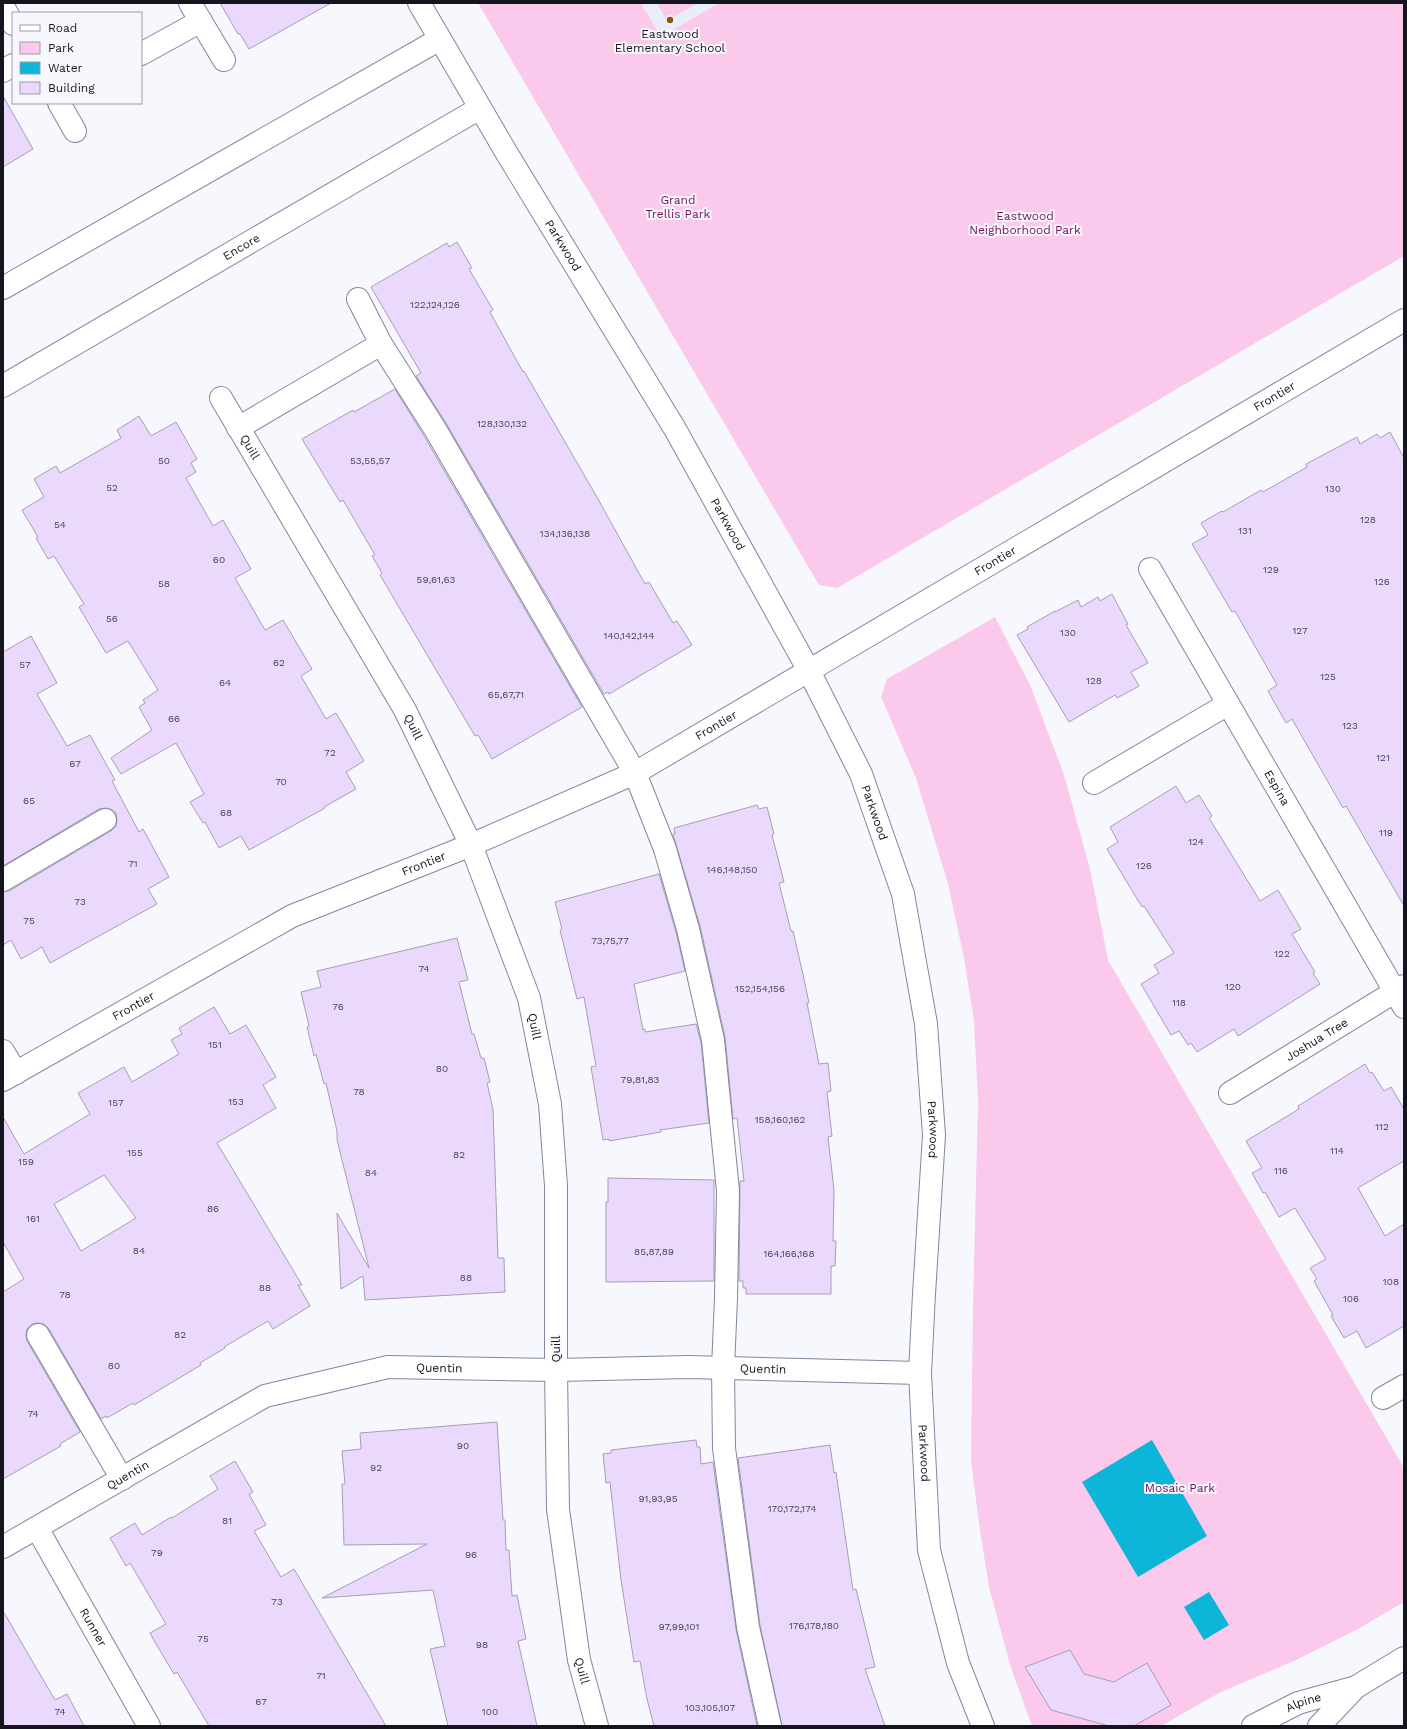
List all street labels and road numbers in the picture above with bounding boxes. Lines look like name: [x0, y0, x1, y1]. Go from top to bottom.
street label: Parkwood: [542, 217, 584, 274]
street label: Encore: [220, 231, 263, 263]
street label: Frontier: [1251, 379, 1298, 414]
street label: Quill: [237, 432, 263, 463]
street label: Parkwood: [708, 496, 748, 553]
street label: Frontier: [972, 543, 1019, 579]
street label: Frontier: [693, 707, 740, 743]
street label: Quill: [401, 712, 426, 742]
street label: Espina: [1261, 768, 1293, 808]
street label: Parkwood: [858, 783, 891, 842]
street label: Frontier: [400, 849, 448, 879]
street label: Frontier: [110, 988, 157, 1023]
street label: Quill: [525, 1012, 544, 1041]
street label: Joshua Tree: [1283, 1015, 1351, 1064]
street label: Parkwood: [925, 1100, 941, 1159]
street label: Quill: [549, 1335, 563, 1362]
street label: Quentin: [416, 1361, 463, 1375]
street label: Quentin: [740, 1361, 786, 1377]
street label: Parkwood: [916, 1424, 933, 1482]
street label: Quentin: [104, 1457, 151, 1493]
street label: Runner: [77, 1606, 110, 1649]
street label: Quill: [572, 1656, 592, 1686]
street label: Alpine: [1283, 1690, 1323, 1715]

